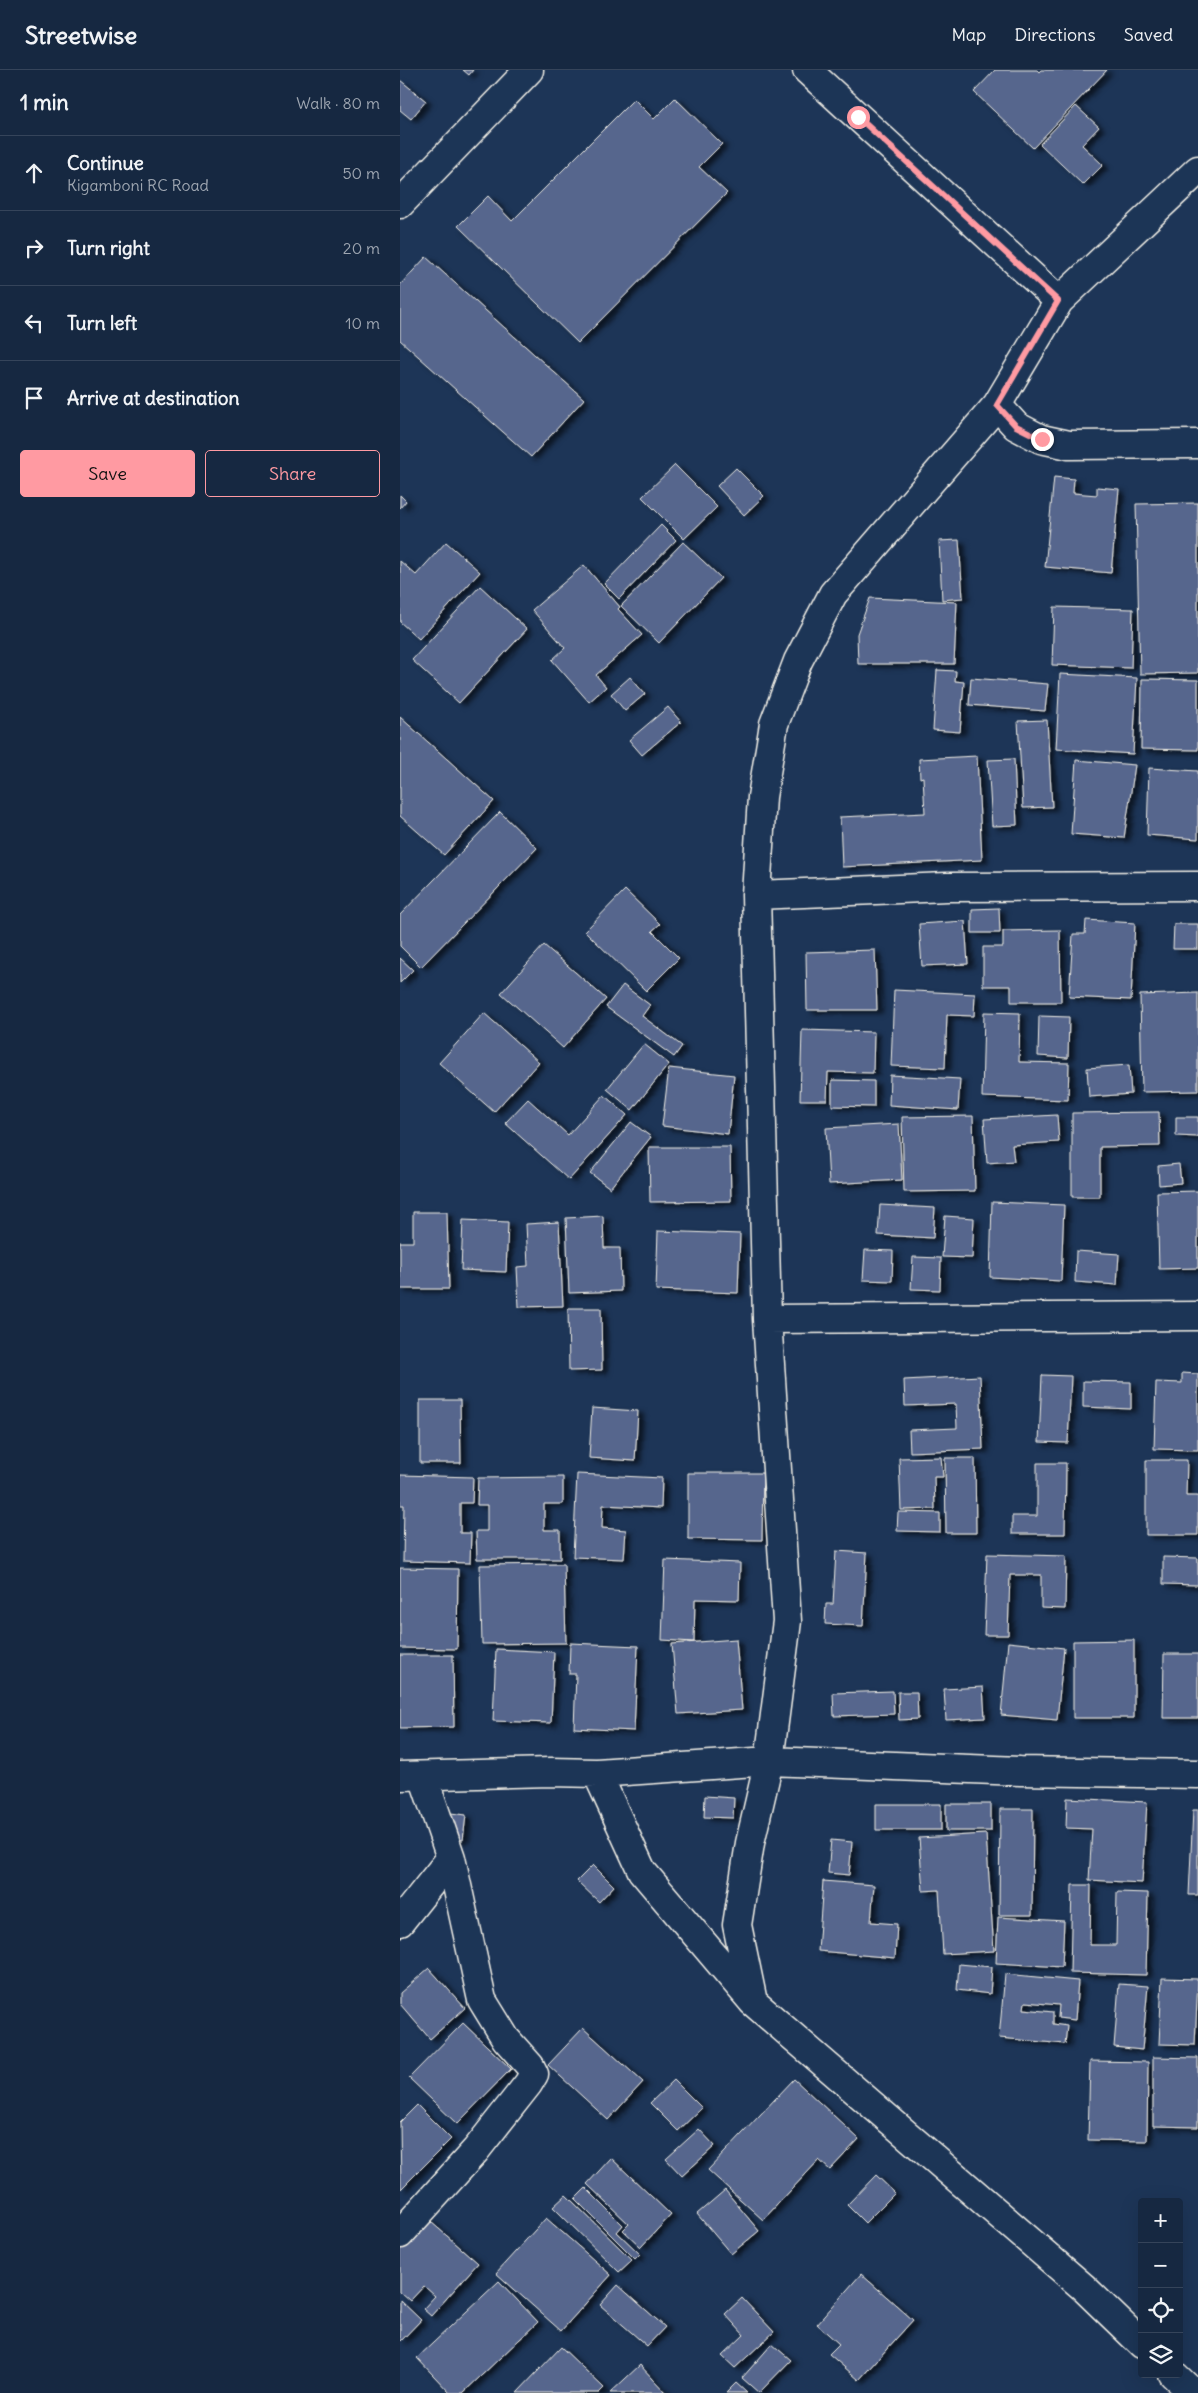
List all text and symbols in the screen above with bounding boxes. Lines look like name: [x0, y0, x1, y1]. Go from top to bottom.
text: Streetwise: [25, 20, 137, 50]
text: Map: [951, 23, 986, 46]
text: Directions: [1014, 23, 1096, 46]
text: Saved: [1124, 23, 1173, 46]
text: 1 min: [20, 89, 69, 116]
text: Walk · 80 m: [296, 93, 380, 113]
route start: [847, 106, 870, 129]
text: Continue: [67, 151, 144, 175]
icon: ahead: [20, 159, 48, 187]
text: 50 m: [342, 163, 380, 183]
text: Kigamboni RC Road: [67, 175, 209, 195]
icon: right: [20, 234, 48, 262]
text: Turn right: [67, 236, 150, 260]
text: 20 m: [343, 238, 380, 258]
icon: left: [20, 309, 48, 337]
text: Turn left: [67, 311, 137, 335]
text: 10 m: [345, 313, 380, 333]
icon: arrive: [20, 384, 48, 412]
text: Arrive at destination: [67, 386, 240, 410]
route end: [1031, 428, 1054, 451]
button: Save: [20, 450, 195, 497]
button: Share: [205, 450, 380, 497]
map controls: [1138, 2198, 1183, 2378]
button: +: [1138, 2198, 1183, 2243]
button: −: [1138, 2243, 1183, 2288]
button: locate: [1138, 2288, 1183, 2333]
button: layers: [1138, 2333, 1183, 2378]

